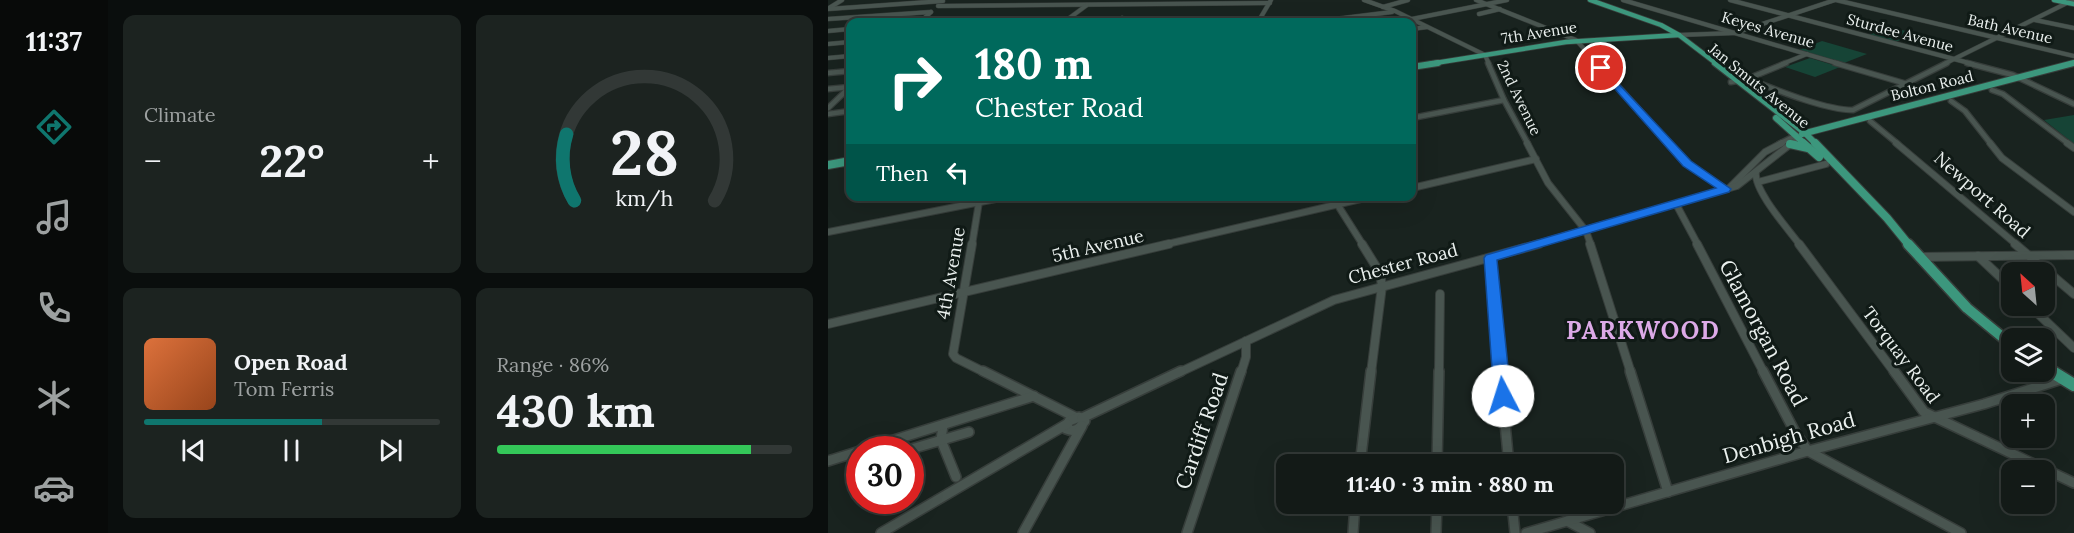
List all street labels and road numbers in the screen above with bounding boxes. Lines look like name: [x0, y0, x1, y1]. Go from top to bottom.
street label: Keyes Avenue: [1719, 7, 1817, 52]
street label: Sturdee Avenue: [1845, 9, 1956, 56]
street label: Bath Avenue: [1966, 10, 2054, 48]
street label: 7th Avenue: [1500, 17, 1578, 48]
street label: Jan Smuts Avenue: [1704, 38, 1814, 132]
street label: 2nd Avenue: [1493, 57, 1546, 138]
street label: Bolton Road: [1889, 66, 1975, 105]
street label: Newport Road: [1929, 146, 2035, 243]
street label: 5th Avenue: [1050, 224, 1146, 267]
street label: 4th Avenue: [931, 225, 970, 321]
street label: Chester Road: [1346, 238, 1460, 289]
street label: Glamorgan Road: [1713, 255, 1813, 411]
street label: Torquay Road: [1858, 302, 1945, 408]
street label: Cardiff Road: [1169, 369, 1234, 493]
street label: Denbigh Road: [1719, 406, 1858, 469]

